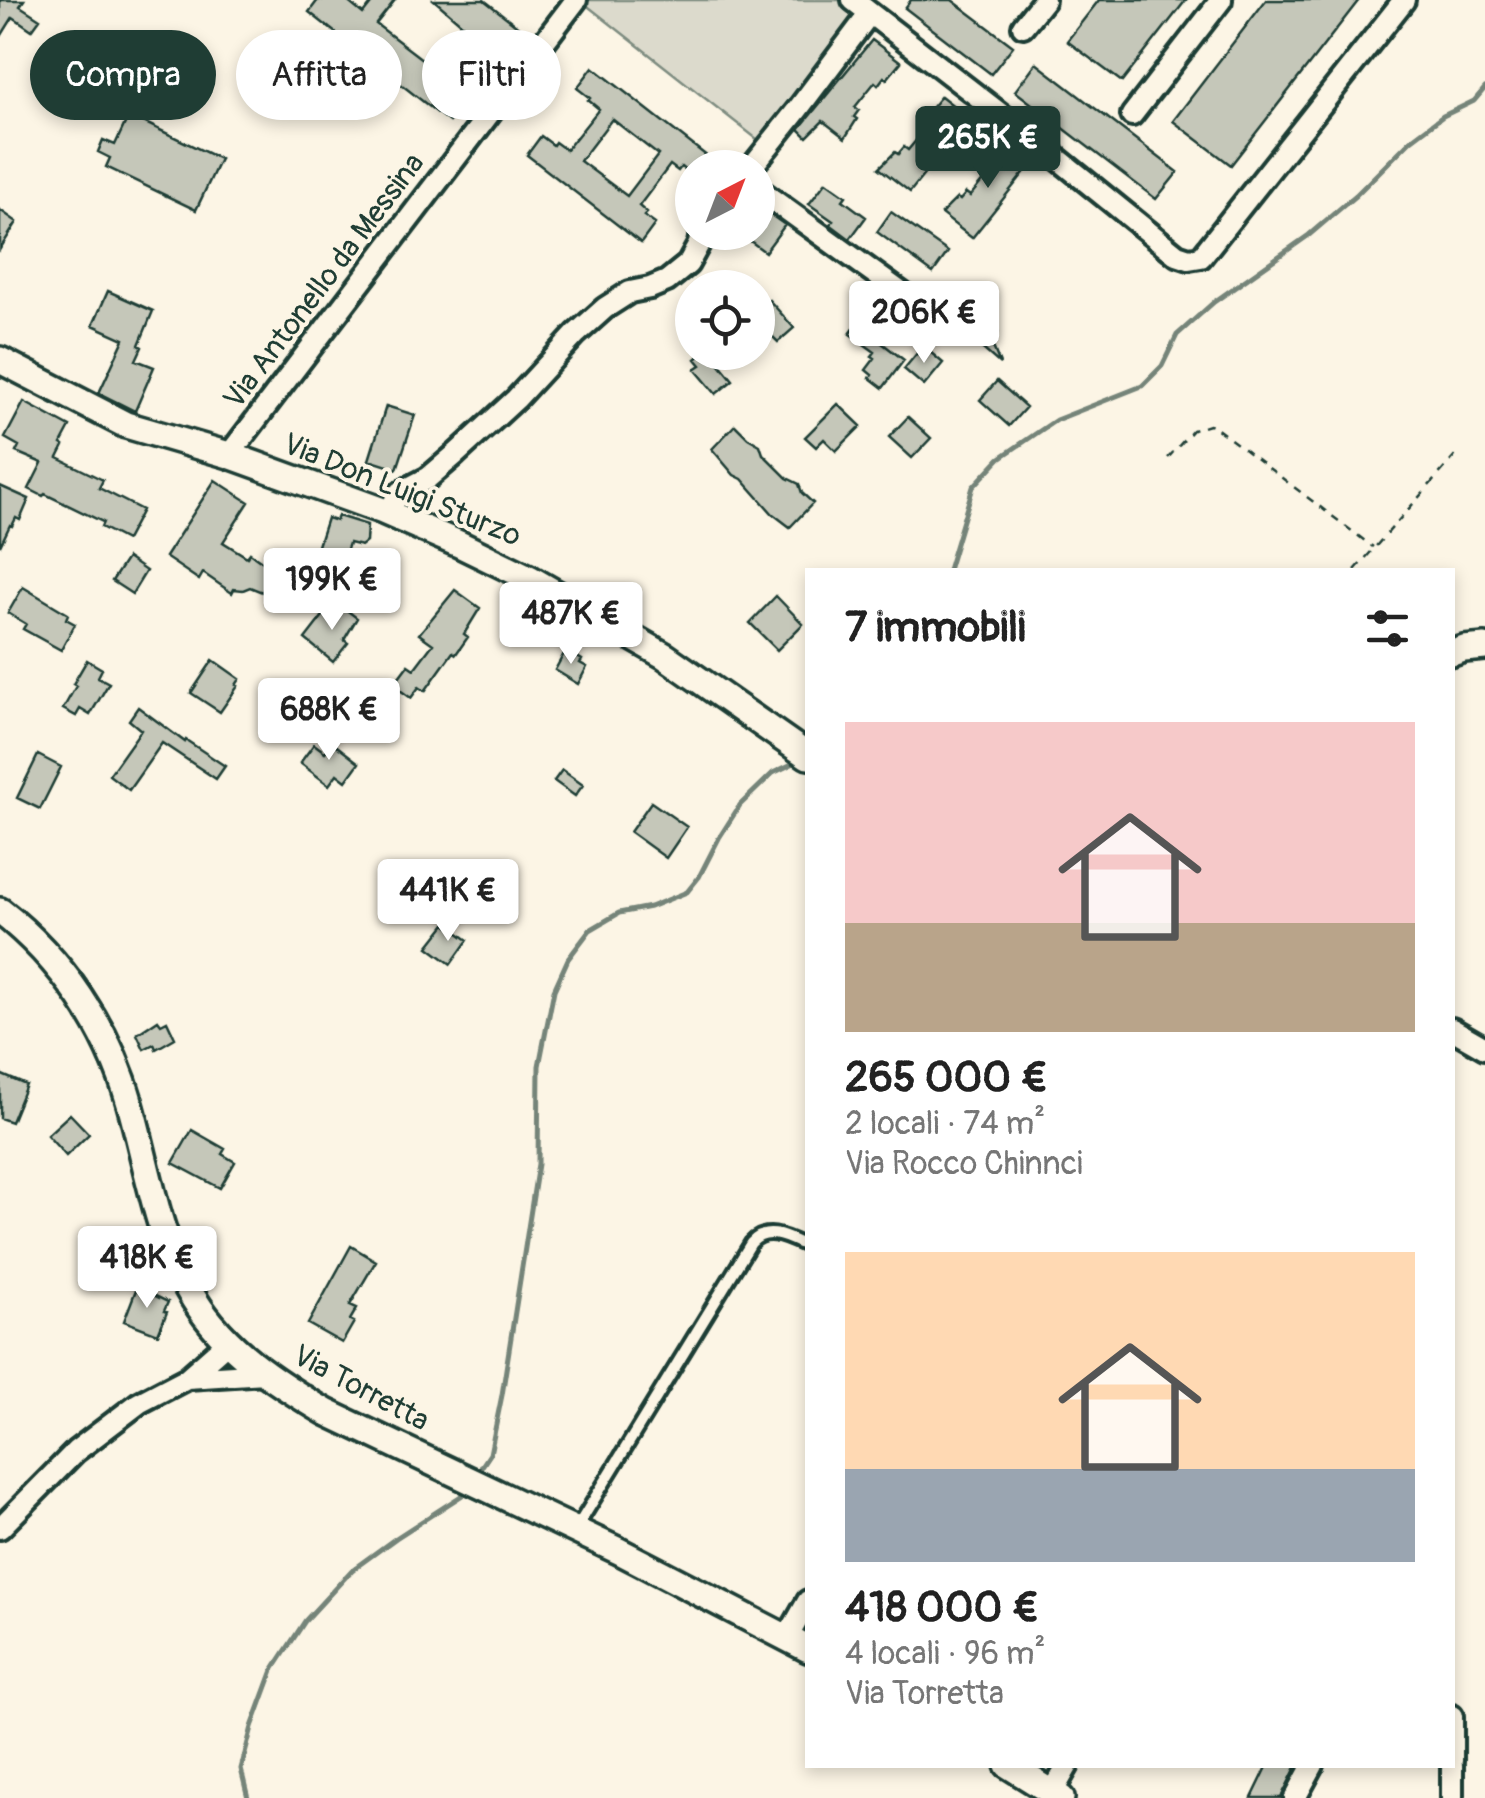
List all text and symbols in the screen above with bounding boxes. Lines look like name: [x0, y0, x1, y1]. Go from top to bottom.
chip: Compra: [30, 30, 216, 120]
chip: Affitta: [236, 30, 402, 120]
chip: Filtri: [422, 30, 561, 120]
pin: 265K €: [907, 106, 1069, 191]
text: 265K €: [937, 118, 1039, 158]
street label: Via Antonello da Messina: [216, 146, 432, 416]
north arrow: [675, 150, 775, 250]
map controls: [675, 150, 775, 370]
button: locate: [675, 270, 775, 370]
pin: 206K €: [843, 281, 1005, 366]
text: 206K €: [871, 293, 977, 333]
street label: Via Don Luigi Sturzo: [278, 425, 526, 555]
pin: 199K €: [251, 548, 413, 633]
text: 199K €: [286, 560, 378, 600]
pin: 487K €: [490, 582, 652, 667]
text: 487K €: [522, 594, 620, 634]
icon: filters: [1360, 601, 1415, 656]
text: 7 immobili: [845, 602, 1026, 654]
pin: 688K €: [248, 678, 410, 763]
text: 688K €: [280, 690, 378, 730]
icon: home: [1040, 787, 1220, 967]
pin: 441K €: [367, 859, 529, 944]
text: 441K €: [400, 871, 497, 911]
text: 265 000 €: [845, 1052, 1048, 1104]
text: 2 locali · 74 m²: [845, 1104, 1045, 1144]
text: Via Rocco Chinnci: [845, 1144, 1083, 1184]
pin: 418K €: [66, 1226, 228, 1311]
text: 418K €: [100, 1238, 194, 1278]
icon: home: [1040, 1317, 1220, 1497]
street label: Via Torretta: [287, 1337, 435, 1439]
text: 418 000 €: [845, 1582, 1039, 1634]
text: 4 locali · 96 m²: [845, 1634, 1045, 1674]
text: Via Torretta: [845, 1674, 1004, 1714]

